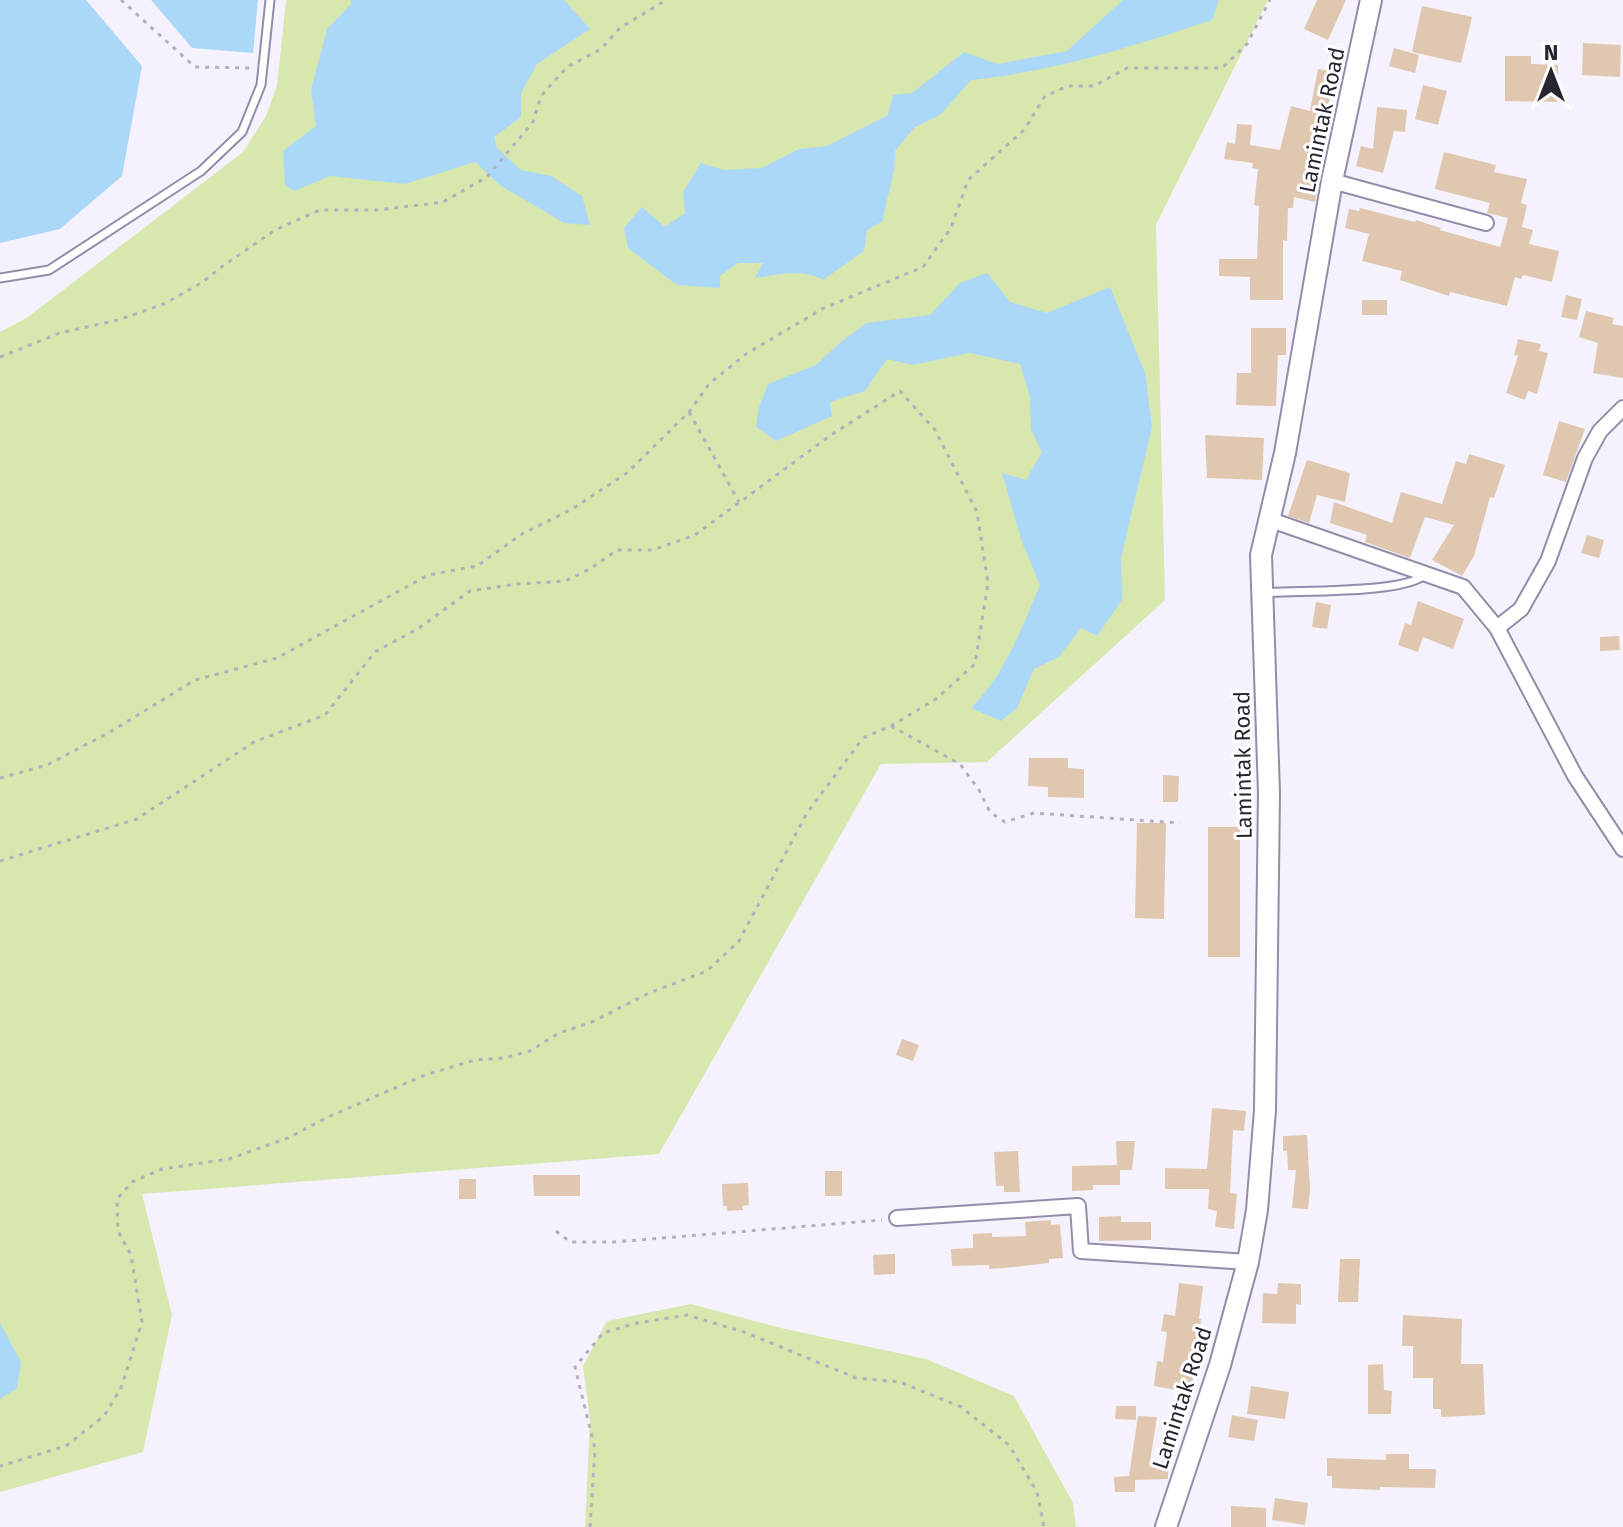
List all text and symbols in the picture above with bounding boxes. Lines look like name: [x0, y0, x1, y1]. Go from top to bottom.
north arrow: [1511, 32, 1591, 112]
text: N: [1544, 39, 1558, 66]
street label: Lamintak Road: [1293, 45, 1351, 195]
street label: Lamintak Road: [1228, 691, 1258, 839]
street label: Lamintak Road: [1146, 1323, 1218, 1473]

